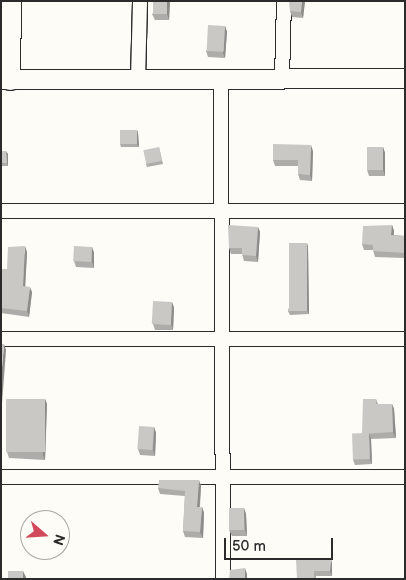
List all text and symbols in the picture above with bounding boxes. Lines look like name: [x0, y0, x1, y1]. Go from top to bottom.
north arrow: [20, 510, 70, 560]
scale bar: [226, 528, 335, 560]
text: N: [49, 532, 68, 547]
text: 50 m: [232, 537, 266, 556]

